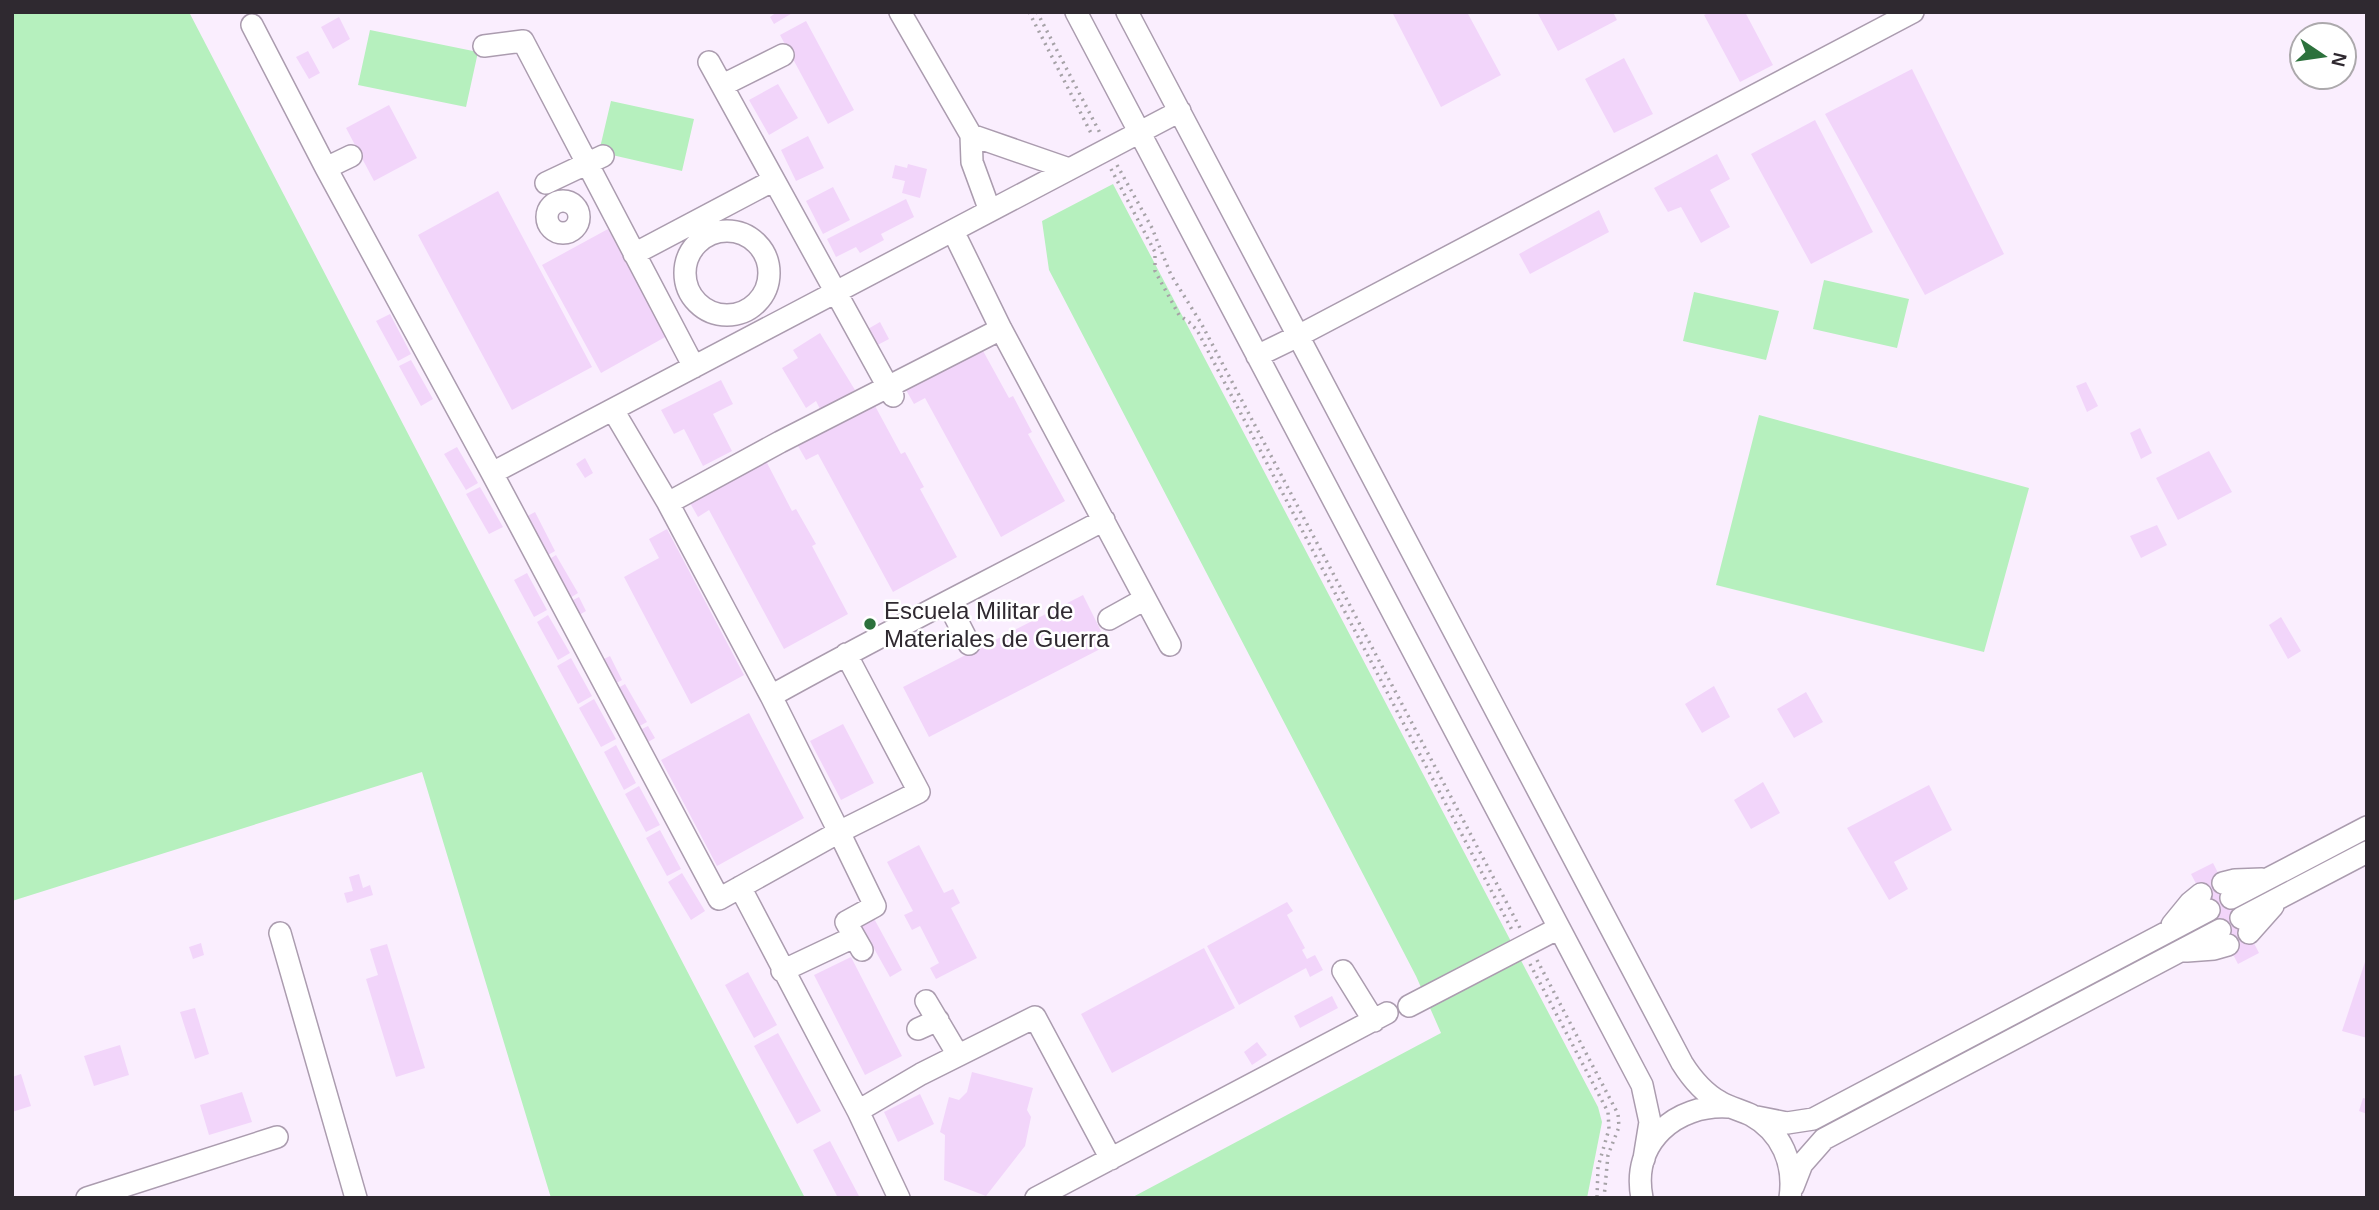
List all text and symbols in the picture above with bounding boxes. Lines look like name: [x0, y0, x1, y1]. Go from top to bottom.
north arrow: [2288, 21, 2358, 91]
text: N: [2327, 51, 2351, 69]
place label: Escuela Militar de Materiales de Guerra: [884, 597, 1110, 652]
marker: Escuela Militar de Materiales de Guerra: [862, 616, 878, 632]

